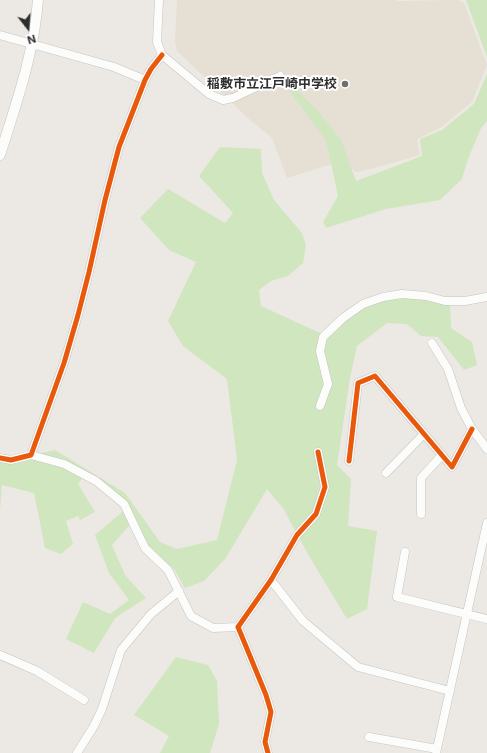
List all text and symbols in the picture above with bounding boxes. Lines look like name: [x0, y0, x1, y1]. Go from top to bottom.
north arrow: [8, 8, 48, 48]
text: N: [25, 32, 38, 47]
place label: 稲敷市立江戸崎中学校: [207, 76, 337, 92]
marker: 稲敷市立江戸崎中学校: [340, 79, 350, 89]

